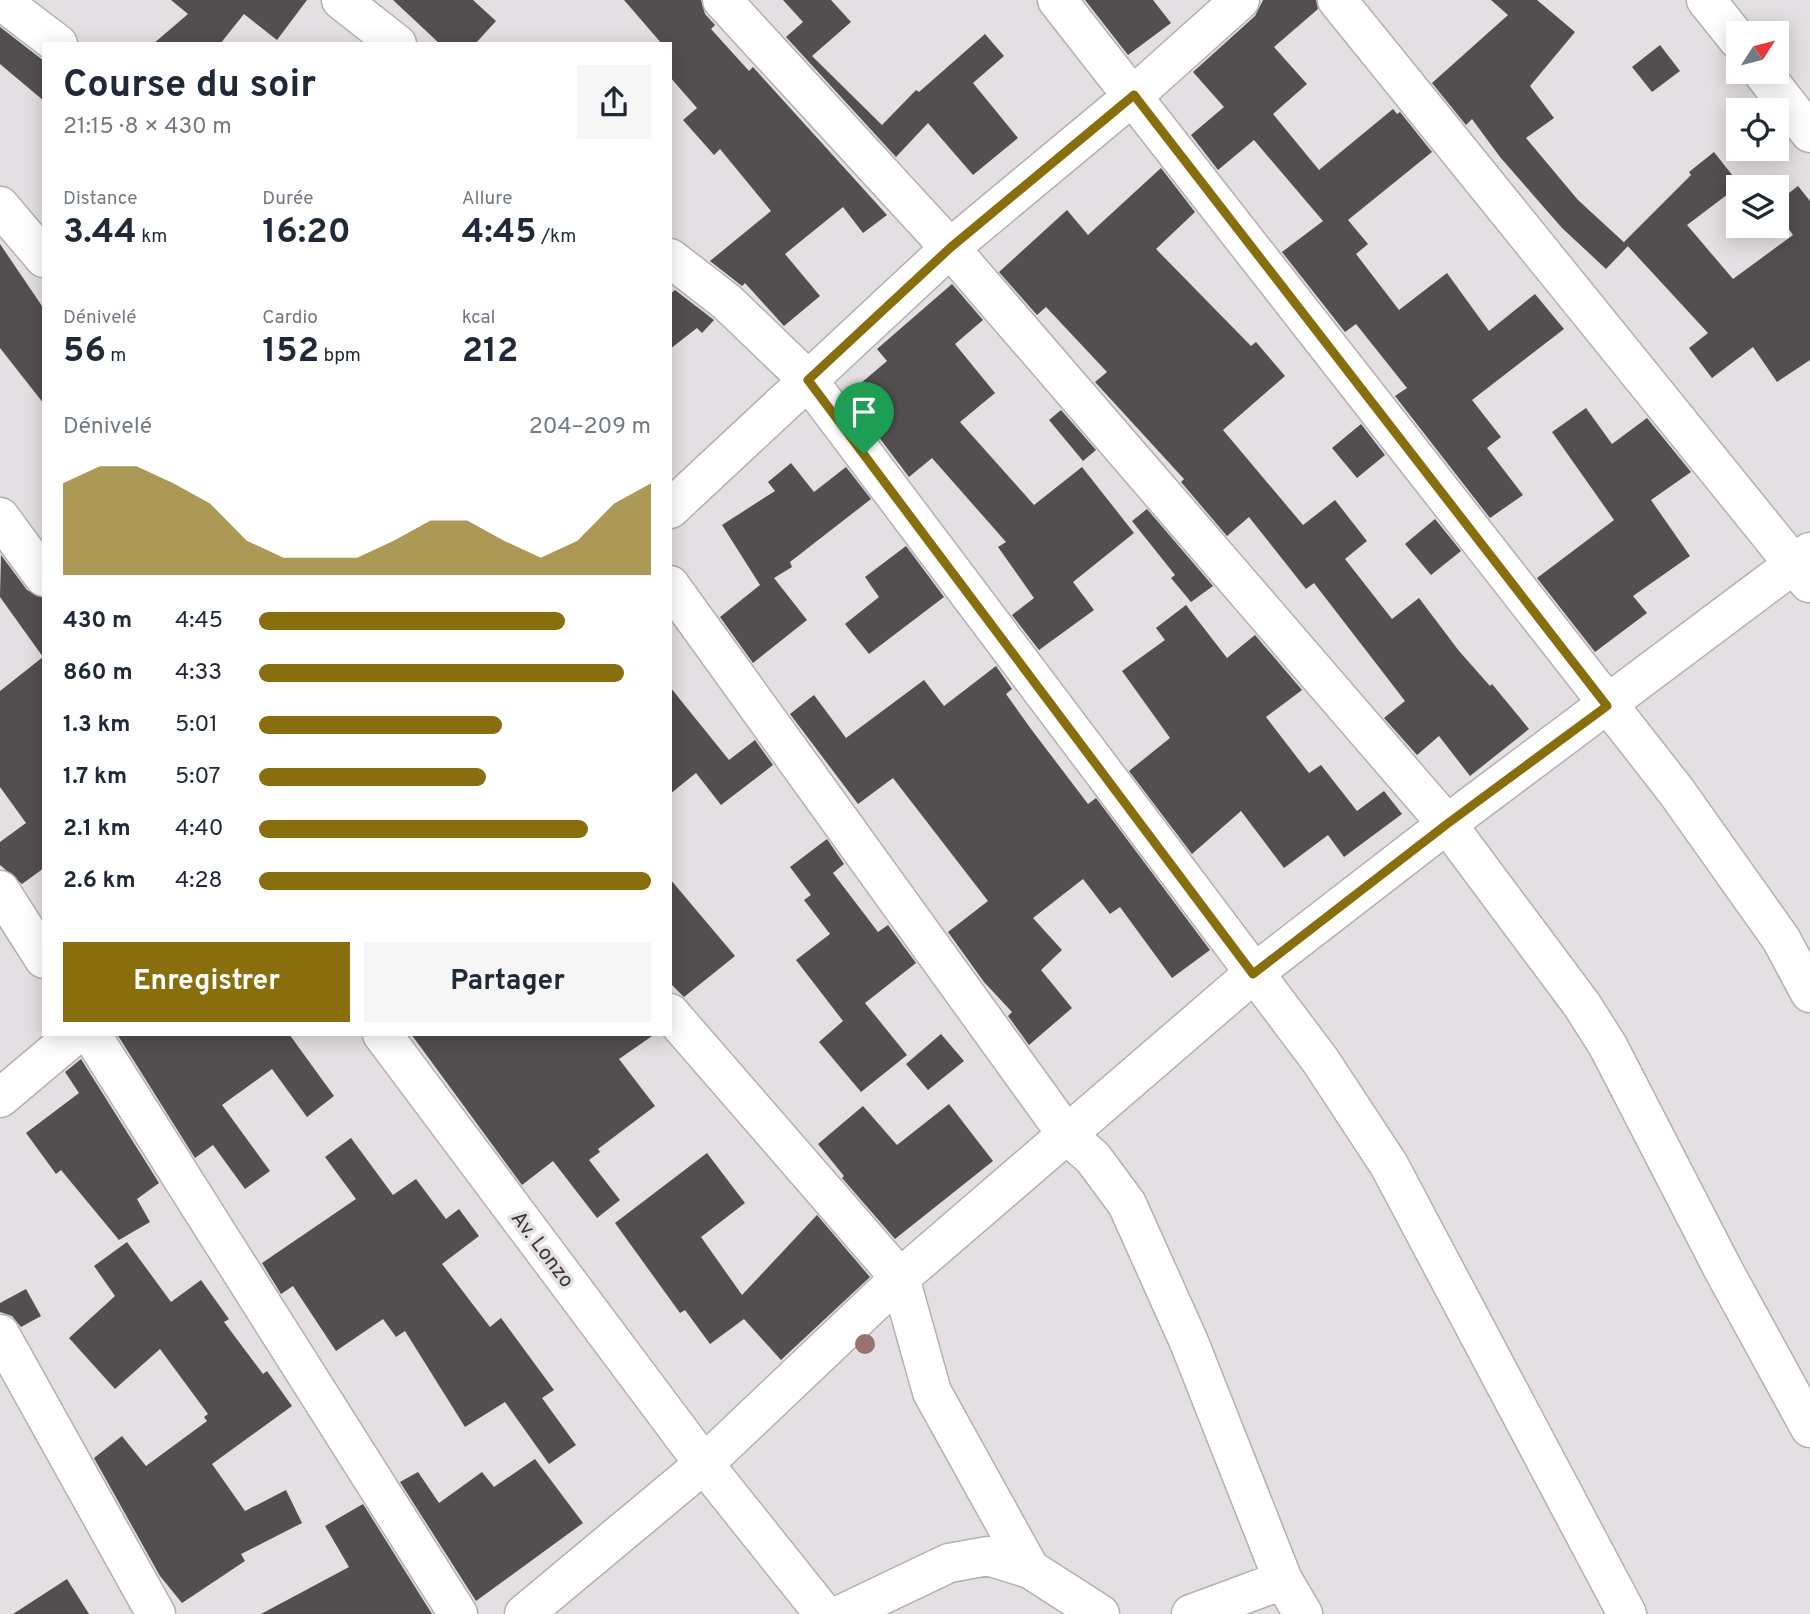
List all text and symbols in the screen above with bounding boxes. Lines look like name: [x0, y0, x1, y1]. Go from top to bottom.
north arrow: [1726, 21, 1788, 84]
map controls: [1726, 21, 1789, 238]
text: Course du soir: [63, 62, 316, 111]
button: share: [577, 65, 651, 139]
button: locate: [1726, 98, 1789, 161]
text: 21:15 · 8 × 430 m: [63, 113, 232, 142]
button: layers: [1726, 175, 1789, 238]
text: Distance: [63, 187, 138, 211]
text: Durée: [262, 187, 313, 211]
text: Allure: [462, 187, 512, 211]
text: 3.44: [63, 211, 137, 255]
text: 16:20: [262, 211, 351, 255]
text: 4:45: [462, 211, 537, 255]
text: km: [137, 225, 167, 249]
text: /km: [537, 225, 576, 249]
text: Dénivelé: [63, 306, 137, 330]
text: Cardio: [262, 306, 318, 330]
text: kcal: [462, 306, 495, 330]
text: 56: [63, 330, 106, 374]
text: 152: [262, 330, 319, 374]
text: 212: [462, 330, 518, 374]
text: m: [106, 344, 126, 368]
text: bpm: [319, 344, 361, 368]
pin: [834, 382, 894, 454]
icon: arrive: [845, 393, 883, 431]
text: Dénivelé: [63, 413, 152, 442]
text: 204–209 m: [529, 413, 651, 442]
text: 430 m: [63, 607, 132, 636]
text: 4:45: [175, 607, 223, 636]
text: 860 m: [63, 659, 133, 688]
text: 4:33: [175, 659, 222, 688]
text: 1.3 km: [63, 711, 130, 740]
text: 5:01: [175, 711, 218, 740]
text: 1.7 km: [63, 763, 127, 792]
text: 5:07: [175, 763, 221, 792]
text: 2.1 km: [63, 815, 131, 844]
text: 4:40: [175, 815, 224, 844]
text: 2.6 km: [63, 867, 136, 896]
text: 4:28: [175, 867, 223, 896]
button: Enregistrer: [63, 942, 350, 1022]
button: Partager: [364, 942, 651, 1022]
street label: Av. Lonzo: [504, 1206, 580, 1294]

